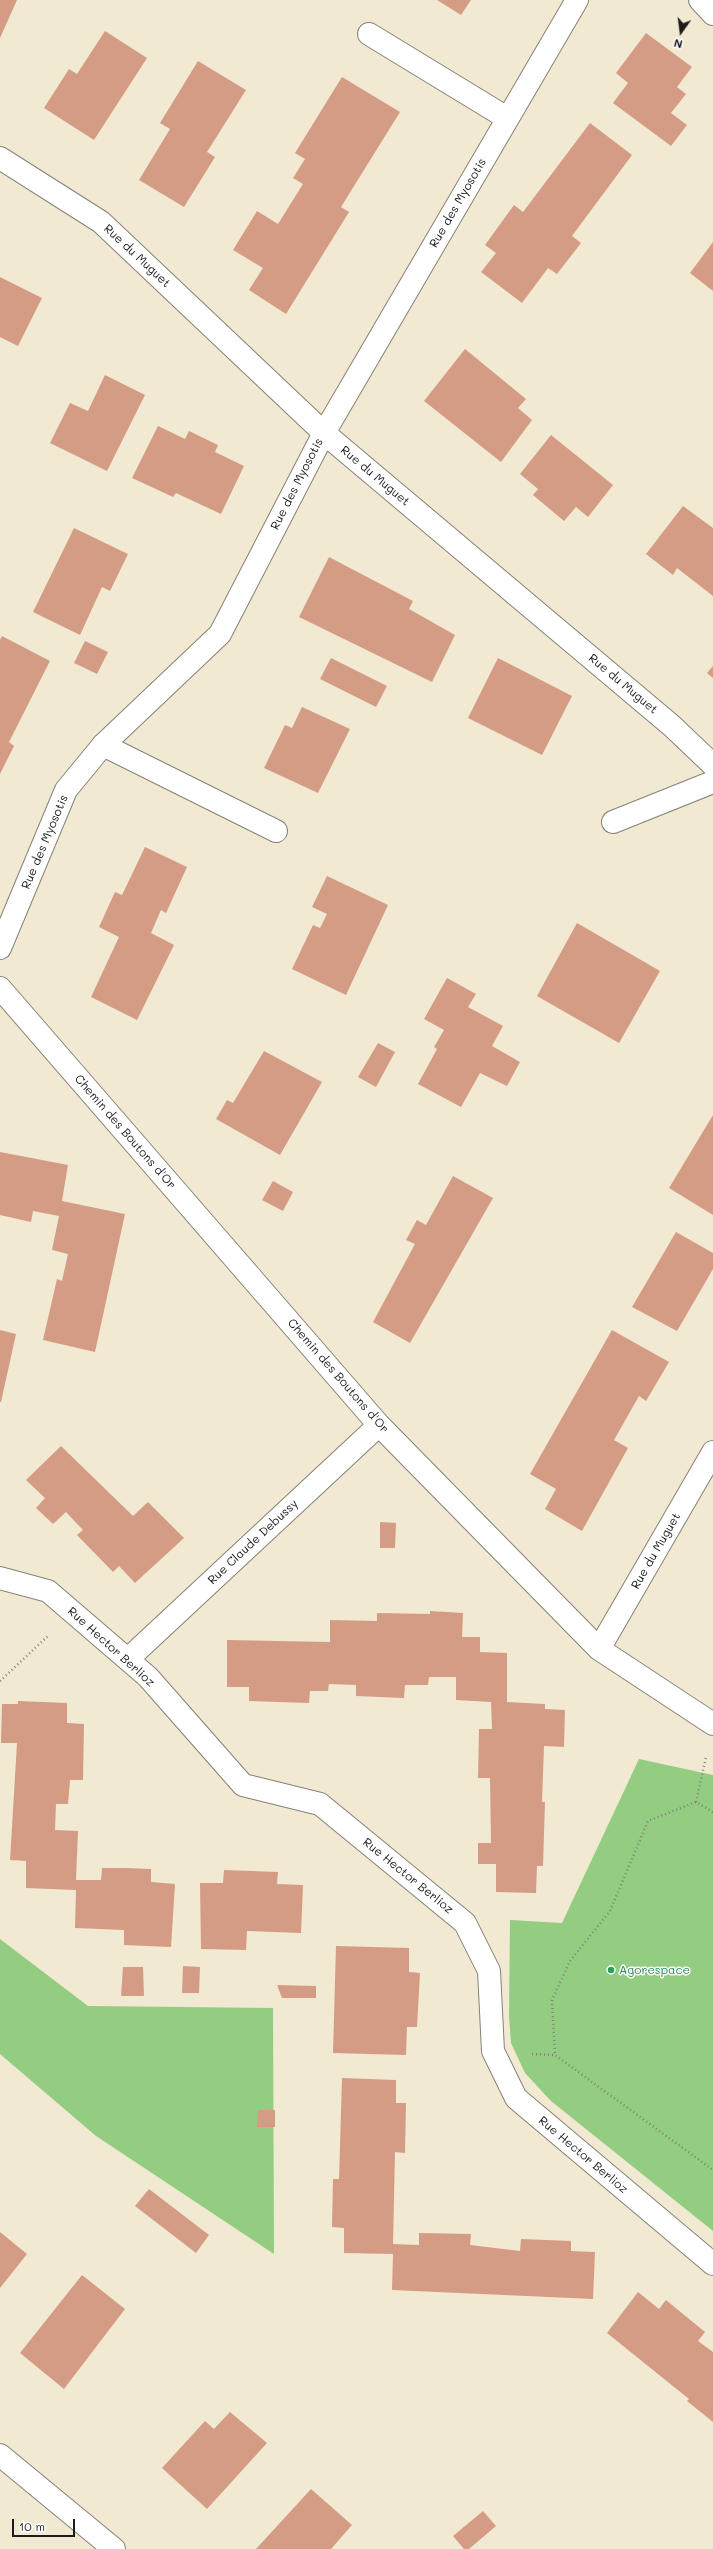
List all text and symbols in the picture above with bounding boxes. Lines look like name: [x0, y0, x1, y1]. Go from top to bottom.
north arrow: [661, 12, 701, 52]
text: N: [672, 36, 684, 52]
street label: Rue des Myosotis: [427, 156, 489, 250]
street label: Rue du Muguet: [101, 221, 173, 291]
street label: Rue des Myosotis: [268, 436, 326, 532]
street label: Rue du Muguet: [337, 443, 413, 509]
street label: Rue du Muguet: [585, 651, 661, 717]
street label: Rue des Myosotis: [19, 793, 71, 891]
street label: Chemin des Boutons d'Or: [71, 1072, 179, 1192]
street label: Chemin des Boutons d'Or: [284, 1316, 392, 1436]
street label: Rue Claude Debussy: [205, 1497, 301, 1587]
street label: Rue du Muguet: [628, 1510, 684, 1592]
street label: Rue Hector Berlioz: [64, 1604, 158, 1690]
street label: Rue Hector Berlioz: [360, 1835, 456, 1917]
place label: Agorespace: [619, 1963, 690, 1977]
marker: Agorespace: [606, 1965, 616, 1975]
street label: Rue Hector Berlioz: [535, 2113, 631, 2197]
scale bar: [14, 2511, 77, 2537]
text: 10 m: [19, 2518, 45, 2534]

